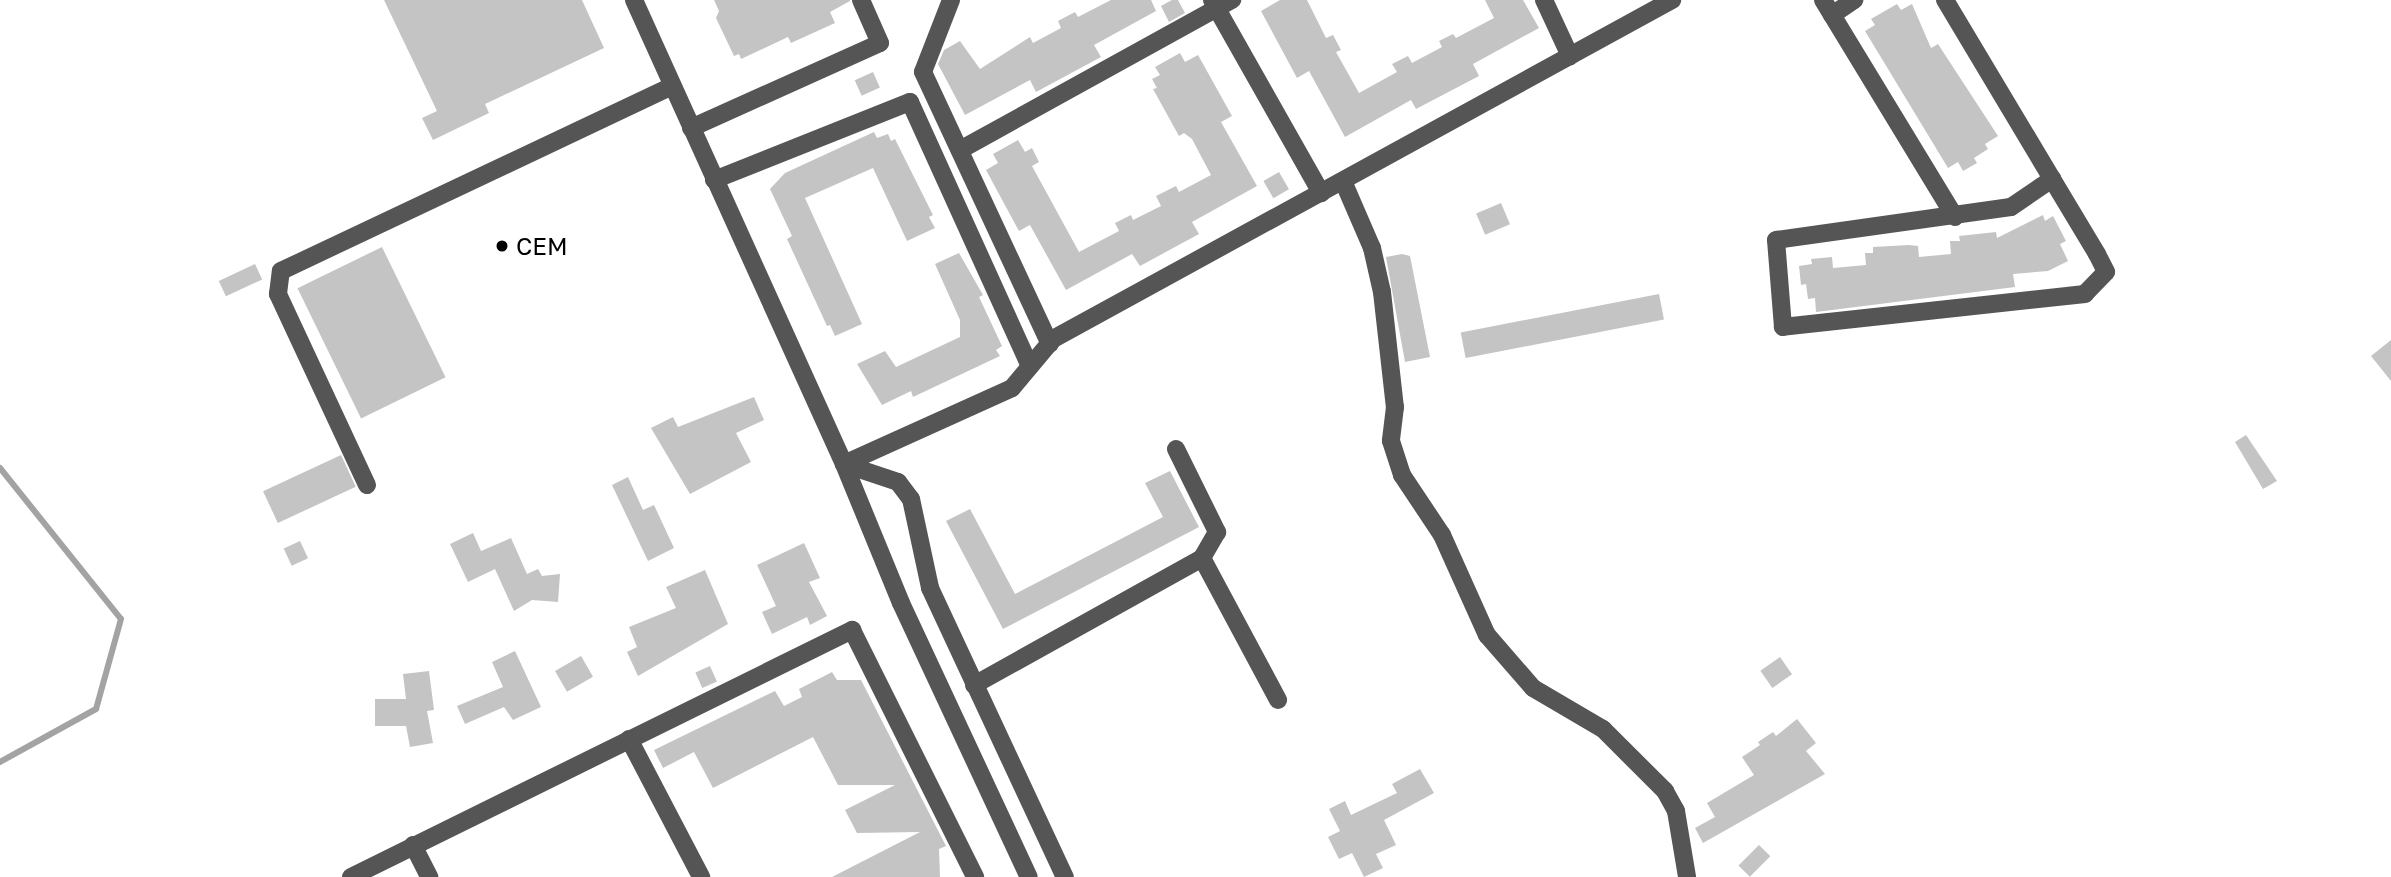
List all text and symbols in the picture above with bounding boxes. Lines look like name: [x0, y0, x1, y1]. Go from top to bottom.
place label: CEM: [516, 232, 568, 260]
marker: CEM: [494, 238, 510, 254]

